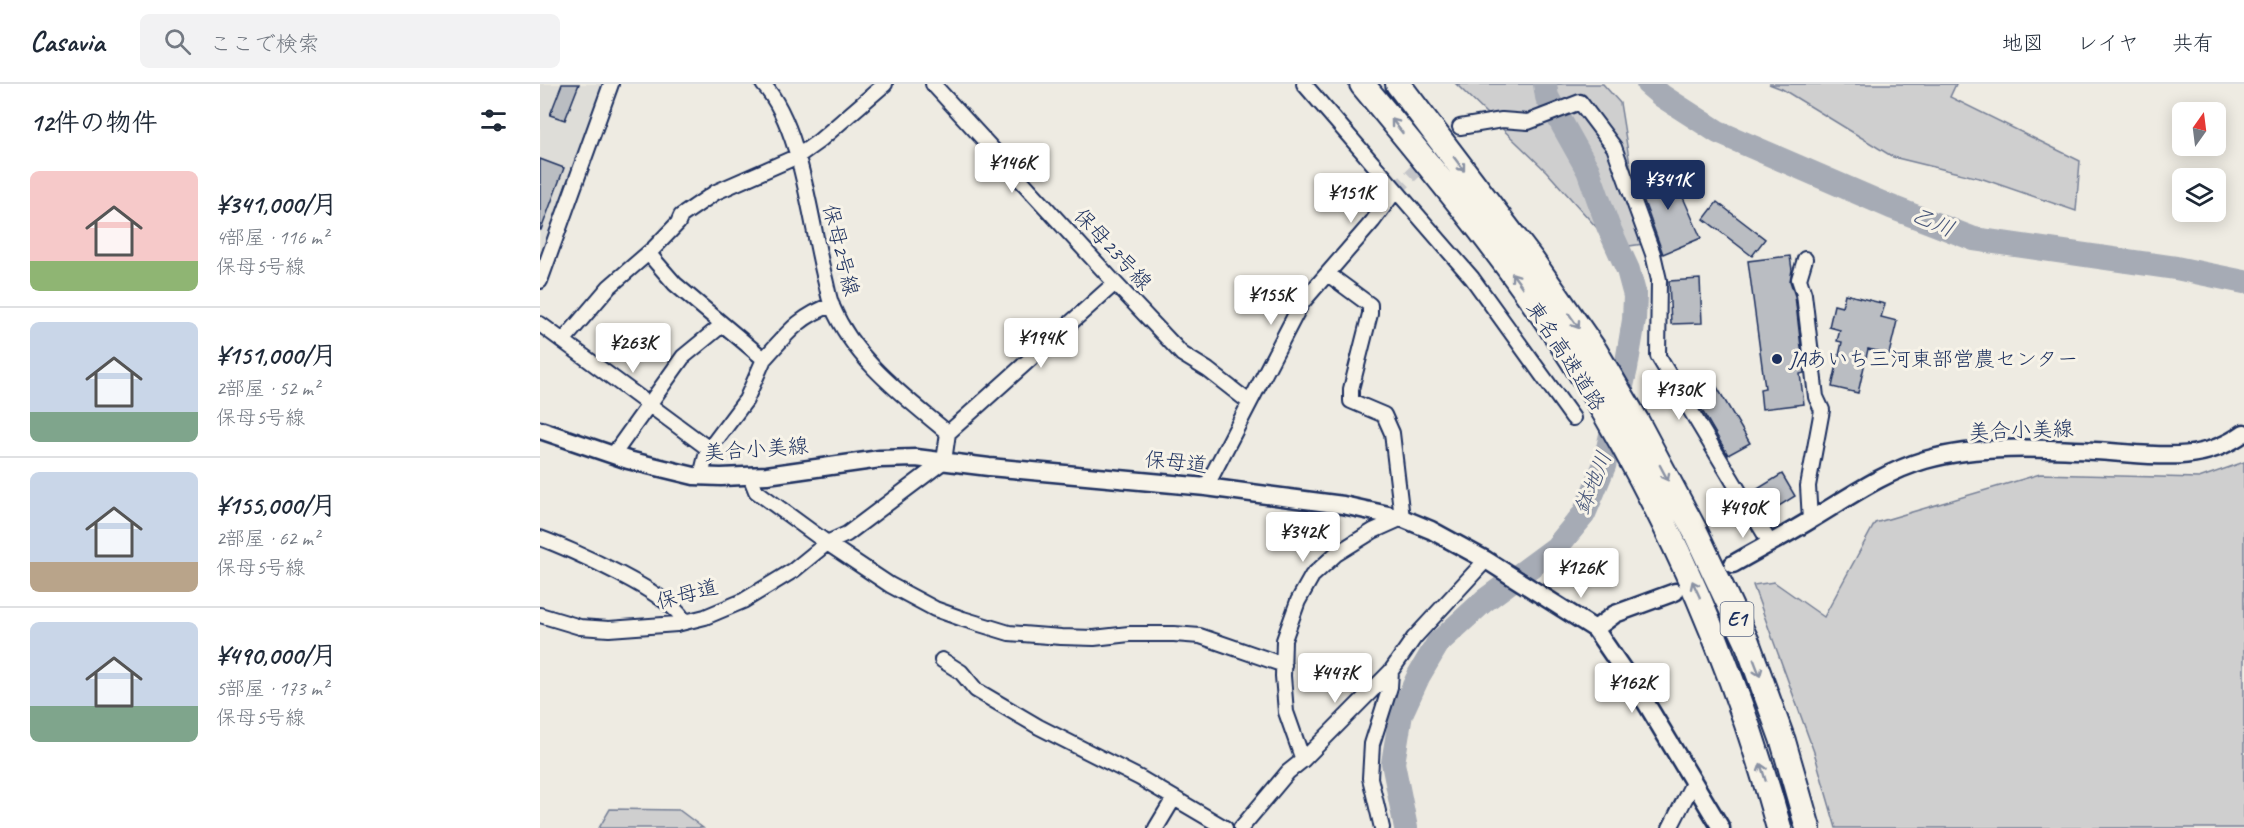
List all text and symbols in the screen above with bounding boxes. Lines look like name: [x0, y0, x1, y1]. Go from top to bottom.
search box: [140, 14, 560, 68]
text: Casavia: [30, 24, 104, 59]
icon: search: [161, 25, 194, 58]
text: ここで検索: [209, 30, 319, 58]
text: 地図: [2002, 30, 2044, 56]
text: レイヤ: [2077, 30, 2139, 56]
text: 共有: [2172, 30, 2214, 56]
north arrow: [2172, 102, 2226, 156]
map controls: [2172, 102, 2226, 222]
icon: filters: [477, 104, 510, 137]
text: 12件の物件: [30, 106, 157, 139]
one-way arrow: [1390, 119, 1403, 135]
pin: ¥146K: [970, 143, 1054, 194]
text: ¥146K: [989, 150, 1035, 175]
one-way arrow: [1453, 155, 1465, 171]
pin: ¥341K: [1626, 160, 1710, 211]
text: ¥341K: [1645, 167, 1691, 192]
button: layers: [2172, 168, 2226, 222]
pin: ¥151K: [1309, 173, 1393, 224]
text: ¥151K: [1328, 180, 1374, 205]
text: ¥341,000/月: [216, 188, 338, 221]
icon: home: [78, 195, 150, 267]
water label: 乙川: [1907, 201, 1959, 243]
street label: 保母2号線: [817, 202, 865, 298]
street label: 保母23号線: [1068, 203, 1158, 295]
text: 4部屋 · 116 m²: [216, 225, 328, 250]
text: 保母5号線: [216, 254, 305, 279]
one-way arrow: [1511, 273, 1523, 289]
pin: ¥155K: [1229, 275, 1313, 326]
text: ¥155K: [1248, 282, 1294, 307]
street label: 東名高速道路: [1521, 296, 1611, 416]
one-way arrow: [1568, 312, 1580, 329]
pin: ¥194K: [999, 318, 1083, 369]
pin: ¥263K: [591, 323, 675, 374]
text: ¥194K: [1018, 325, 1064, 350]
text: ¥263K: [610, 330, 656, 355]
text: ¥151,000/月: [216, 339, 337, 372]
icon: home: [78, 346, 150, 418]
place label: JAあいち三河東部営農センター: [1788, 346, 2078, 372]
marker: JAあいち三河東部営農センター: [1770, 352, 1784, 366]
pin: ¥130K: [1637, 370, 1721, 421]
text: 2部屋 · 52 m²: [216, 376, 319, 401]
text: ¥130K: [1656, 377, 1702, 402]
text: 保母5号線: [216, 405, 305, 430]
street label: 美合小美線: [1968, 415, 2074, 445]
street label: 美合小美線: [703, 432, 809, 466]
street label: 保母道: [1143, 446, 1209, 478]
water label: 鉢地川: [1568, 447, 1618, 519]
one-way arrow: [1659, 464, 1670, 482]
pin: ¥490K: [1701, 488, 1785, 539]
text: ¥155,000/月: [216, 489, 337, 522]
text: ¥490K: [1720, 495, 1766, 520]
icon: home: [78, 496, 150, 568]
pin: ¥342K: [1261, 512, 1345, 563]
text: ¥342K: [1280, 519, 1326, 544]
text: 2部屋 · 62 m²: [216, 526, 319, 551]
pin: ¥126K: [1539, 548, 1623, 599]
text: 保母5号線: [216, 555, 305, 580]
text: ¥126K: [1558, 555, 1604, 580]
street label: 保母道: [653, 573, 721, 615]
one-way arrow: [1689, 580, 1701, 598]
road number: E1: [1720, 602, 1754, 636]
text: ¥490,000/月: [216, 639, 337, 672]
icon: home: [78, 646, 150, 718]
pin: ¥447K: [1293, 653, 1377, 704]
one-way arrow: [1752, 659, 1763, 677]
text: ¥447K: [1312, 660, 1358, 685]
pin: ¥162K: [1590, 663, 1674, 714]
text: ¥162K: [1609, 670, 1655, 695]
text: 5部屋 · 173 m²: [216, 676, 328, 701]
text: 保母5号線: [216, 705, 305, 730]
one-way arrow: [1757, 763, 1768, 782]

